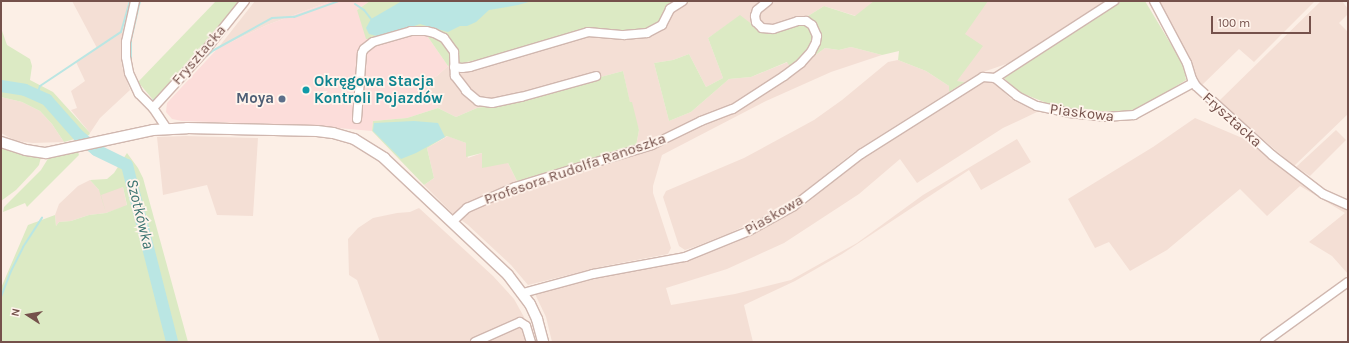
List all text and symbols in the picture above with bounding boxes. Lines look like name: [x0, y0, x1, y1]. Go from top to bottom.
scale bar: [1213, 8, 1313, 34]
text: 100 m: [1218, 16, 1250, 30]
street label: Frysztacka: [168, 21, 230, 89]
place label: Okręgowa Stacja Kontroli Pojazdów: [314, 72, 443, 107]
marker: Okręgowa Stacja Kontroli Pojazdów: [301, 85, 311, 95]
street label: Frysztacka: [1199, 89, 1265, 151]
place label: Moya: [236, 90, 274, 108]
marker: Moya: [277, 94, 287, 104]
street label: Piaskowa: [1049, 100, 1115, 126]
street label: Profesora Rudolfa Ranoszka: [482, 129, 668, 209]
water label: Szotkówka: [122, 177, 158, 251]
street label: Piaskowa: [741, 191, 807, 239]
north arrow: [8, 295, 48, 335]
text: N: [9, 307, 23, 318]

